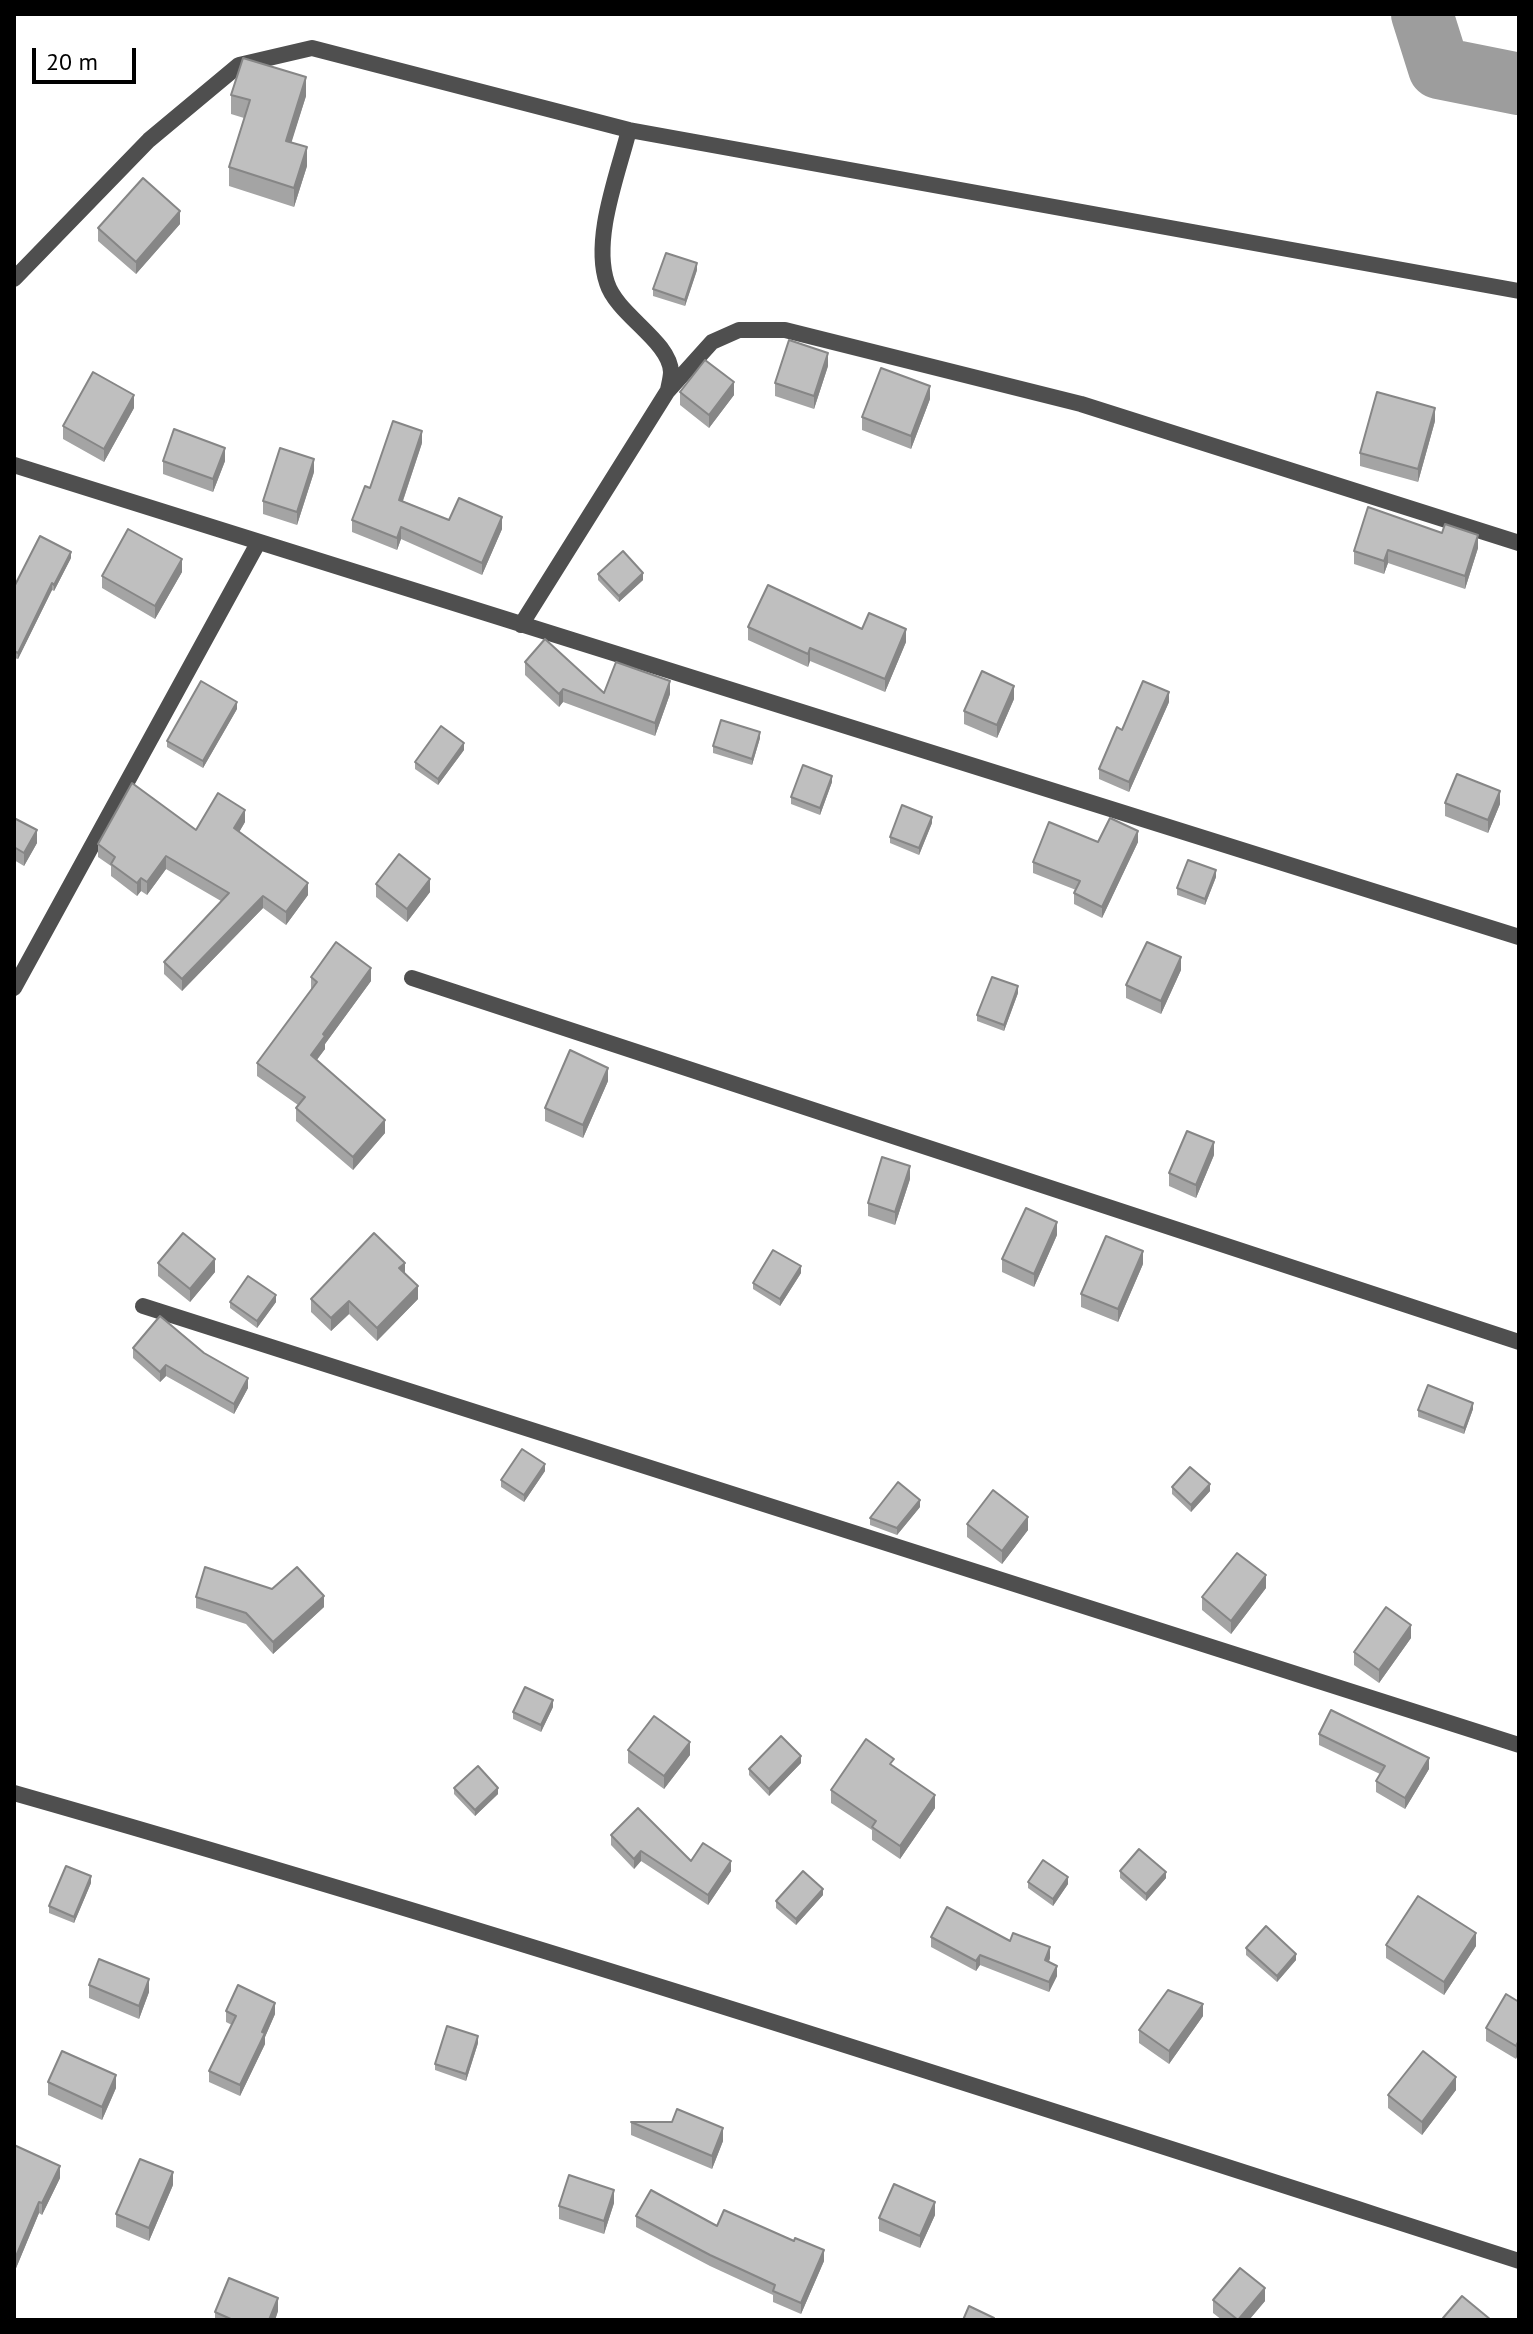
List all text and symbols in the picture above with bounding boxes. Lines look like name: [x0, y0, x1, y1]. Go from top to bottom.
scale bar: [36, 32, 140, 82]
text: 20 m: [46, 46, 98, 77]

